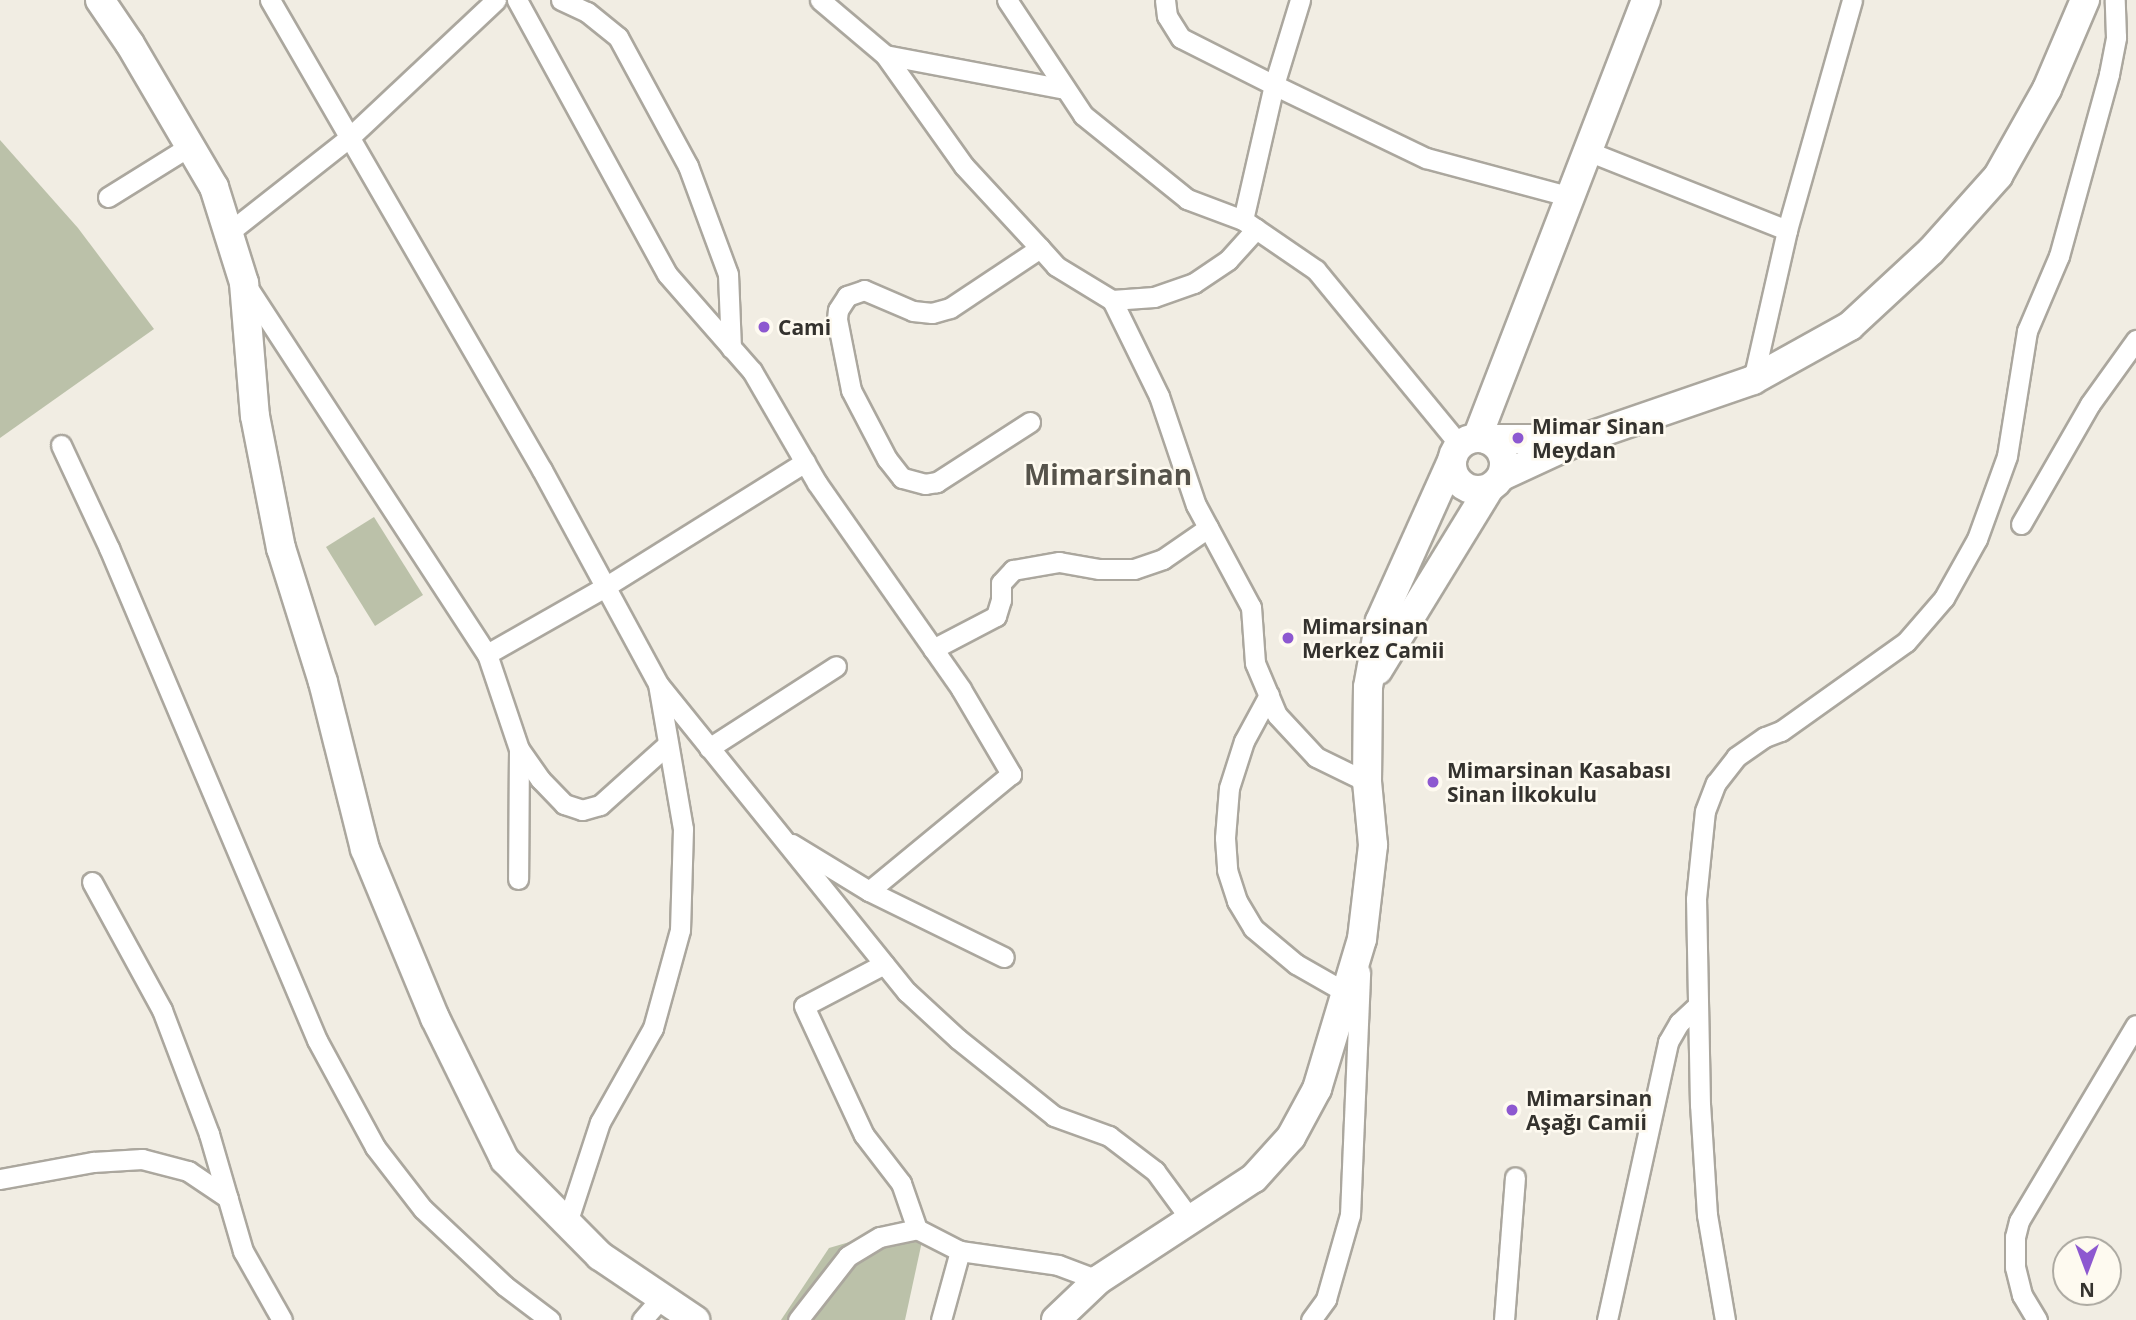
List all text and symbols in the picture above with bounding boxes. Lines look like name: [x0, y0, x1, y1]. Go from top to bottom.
place label: Cami: [778, 314, 831, 340]
marker: Cami: [756, 319, 772, 335]
place label: Mimar Sinan Meydan: [1532, 413, 1665, 463]
marker: Mimar Sinan Meydan: [1510, 430, 1526, 446]
district label: Mimarsinan: [1024, 457, 1192, 491]
place label: Mimarsinan Merkez Camii: [1302, 613, 1444, 663]
marker: Mimarsinan Merkez Camii: [1280, 630, 1296, 646]
place label: Mimarsinan Kasabası Sinan İlkokulu: [1447, 757, 1671, 807]
marker: Mimarsinan Kasabası Sinan İlkokulu: [1425, 774, 1441, 790]
place label: Mimarsinan Aşağı Camii: [1526, 1085, 1652, 1135]
marker: Mimarsinan Aşağı Camii: [1504, 1102, 1520, 1118]
north arrow: [2052, 1236, 2122, 1306]
text: N: [2079, 1277, 2095, 1303]

